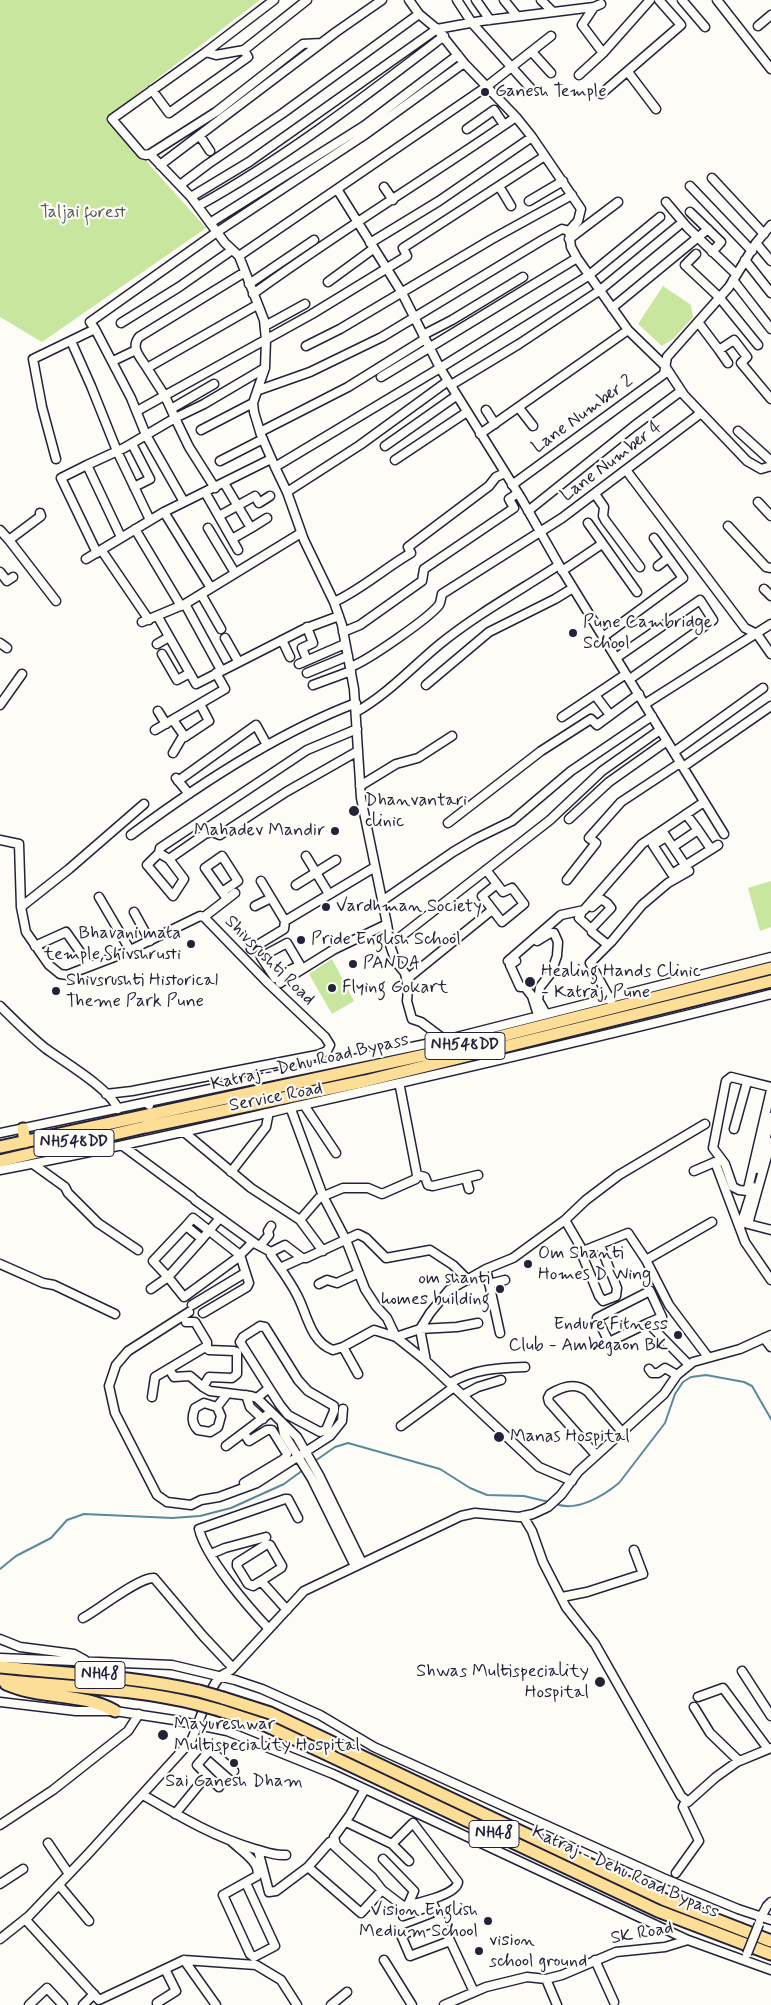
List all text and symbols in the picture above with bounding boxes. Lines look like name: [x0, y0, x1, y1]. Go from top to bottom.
place label: Ganesh Temple: [495, 81, 607, 103]
marker: Ganesh Temple: [479, 86, 491, 98]
park label: Taljai forest: [40, 202, 126, 224]
street label: Lane Number 2: [528, 371, 638, 459]
street label: Lane Number 4: [557, 417, 667, 507]
place label: Pune Cambridge School: [583, 612, 712, 654]
marker: Pune Cambridge School: [567, 627, 579, 639]
place label: Dhanvantari clinic: [365, 790, 467, 832]
marker: Dhanvantari clinic: [347, 804, 361, 818]
place label: Mahadev Mandir: [194, 820, 325, 842]
marker: Mahadev Mandir: [329, 825, 341, 837]
place label: Vardhman Society: [336, 896, 482, 918]
marker: Vardhman Society: [320, 901, 332, 913]
street label: Shivsrushti Road: [219, 911, 319, 1011]
place label: Bhavani mata temple,Shivshrusti: [44, 923, 181, 966]
place label: Pride English School: [311, 929, 461, 951]
marker: Pride English School: [295, 934, 307, 946]
marker: Bhavani mata temple,Shivshrusti: [185, 938, 197, 950]
place label: PANDA: [363, 953, 420, 975]
marker: PANDA: [347, 958, 359, 970]
place label: Healing Hands Clinic - Katraj, Pune: [541, 961, 701, 1004]
place label: Shivsrushti Historical Theme Park Pune: [66, 970, 218, 1012]
marker: Healing Hands Clinic - Katraj, Pune: [523, 975, 537, 989]
place label: Flying Gokart: [342, 977, 448, 999]
marker: Flying Gokart: [326, 982, 338, 994]
marker: Shivsrushti Historical Theme Park Pune: [50, 985, 62, 997]
street label: Katraj - Dehu Road Bypass: [209, 1030, 411, 1096]
road number: NH548DD: [425, 1032, 505, 1060]
street label: Service Road: [227, 1078, 325, 1118]
road number: NH548DD: [34, 1130, 114, 1156]
place label: Om Shanti Homes D Wing: [538, 1243, 651, 1286]
marker: Om Shanti Homes D Wing: [522, 1258, 534, 1270]
place label: om shanti homes building: [381, 1268, 490, 1310]
marker: om shanti homes building: [494, 1283, 506, 1295]
place label: Endure Fitness Club - Ambegaon BK: [508, 1314, 668, 1356]
marker: Endure Fitness Club - Ambegaon BK: [672, 1329, 684, 1341]
place label: Manas Hospital: [510, 1426, 630, 1448]
marker: Manas Hospital: [492, 1430, 506, 1444]
place label: Shwas Multispeciality Hospital: [416, 1661, 589, 1704]
road number: NH48: [75, 1662, 125, 1688]
marker: Shwas Multispeciality Hospital: [593, 1675, 607, 1689]
place label: Mayureshwar Multispeciality Hospital: [174, 1714, 360, 1756]
marker: Mayureshwar Multispeciality Hospital: [156, 1728, 170, 1742]
marker: Sai Ganesh Dham: [228, 1757, 240, 1769]
place label: Sai Ganesh Dham: [165, 1771, 303, 1793]
road number: NH48: [469, 1820, 519, 1848]
street label: Katraj - Dehu Road Bypass: [528, 1822, 722, 1924]
place label: Vision English Medium School: [359, 1900, 478, 1942]
marker: Vision English Medium School: [482, 1915, 494, 1927]
street label: SK Road: [609, 1918, 675, 1950]
place label: vision school ground: [489, 1930, 587, 1972]
marker: vision school ground: [473, 1945, 485, 1957]

